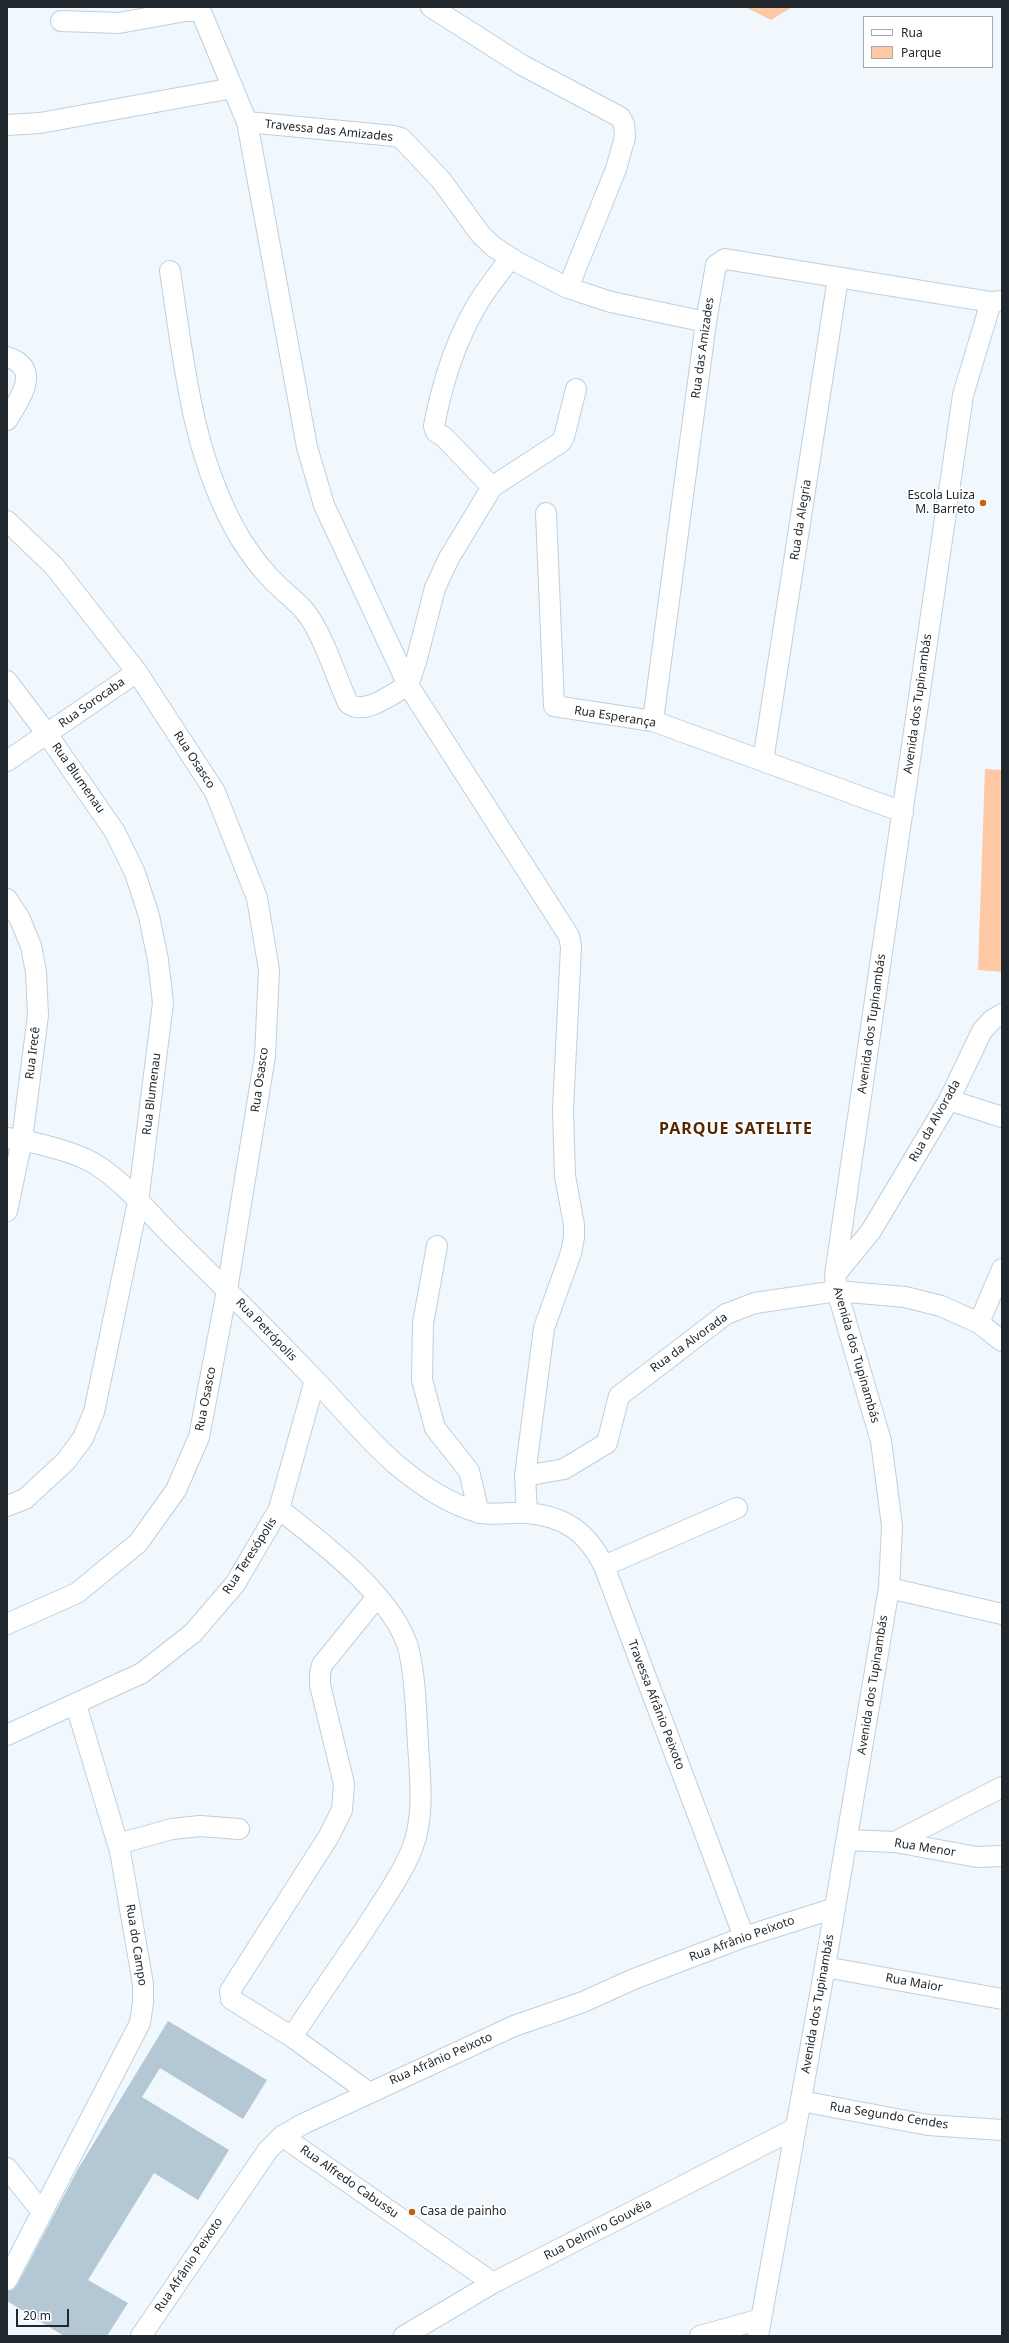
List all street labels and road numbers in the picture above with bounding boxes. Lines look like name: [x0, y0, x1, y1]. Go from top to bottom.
street label: Travessa das Amizades: [264, 117, 394, 145]
street label: Rua das Amizades: [689, 297, 717, 399]
street label: Rua da Alegria: [788, 479, 814, 561]
street label: Avenida dos Tupinambás: [901, 633, 935, 775]
street label: Rua Sorocaba: [56, 675, 128, 731]
street label: Rua Esperança: [573, 703, 657, 731]
street label: Rua Osasco: [170, 729, 218, 791]
street label: Rua Blumenau: [48, 740, 108, 816]
street label: Avenida dos Tupinambás: [855, 953, 889, 1095]
street label: Rua Irecê: [23, 1026, 43, 1080]
street label: Rua Osasco: [248, 1047, 272, 1113]
street label: Rua Blumenau: [140, 1052, 164, 1136]
street label: Rua da Alvorada: [906, 1077, 964, 1165]
street label: Avenida dos Tupinambás: [830, 1285, 882, 1425]
street label: Rua Petrópolis: [232, 1296, 300, 1364]
street label: Rua da Alvorada: [648, 1310, 730, 1376]
street label: Rua Osasco: [193, 1366, 219, 1432]
street label: Rua Teresópolis: [220, 1515, 280, 1597]
street label: Avenida dos Tupinambás: [855, 1614, 891, 1756]
street label: Travessa Afrânio Peixoto: [625, 1638, 687, 1772]
street label: Rua Menor: [893, 1836, 957, 1860]
street label: Rua do Campo: [122, 1903, 150, 1987]
street label: Rua Afrânio Peixoto: [687, 1913, 797, 1965]
street label: Avenida dos Tupinambás: [799, 1933, 837, 2075]
street label: Rua Maior: [884, 1971, 944, 1995]
street label: Rua Afrânio Peixoto: [387, 2030, 495, 2088]
street label: Rua Segundo Cendes: [829, 2100, 949, 2132]
street label: Rua Alfredo Cabussu: [297, 2143, 401, 2221]
street label: Rua Delmiro Gouvêia: [542, 2197, 654, 2263]
street label: Rua Afrânio Peixoto: [152, 2215, 226, 2315]

